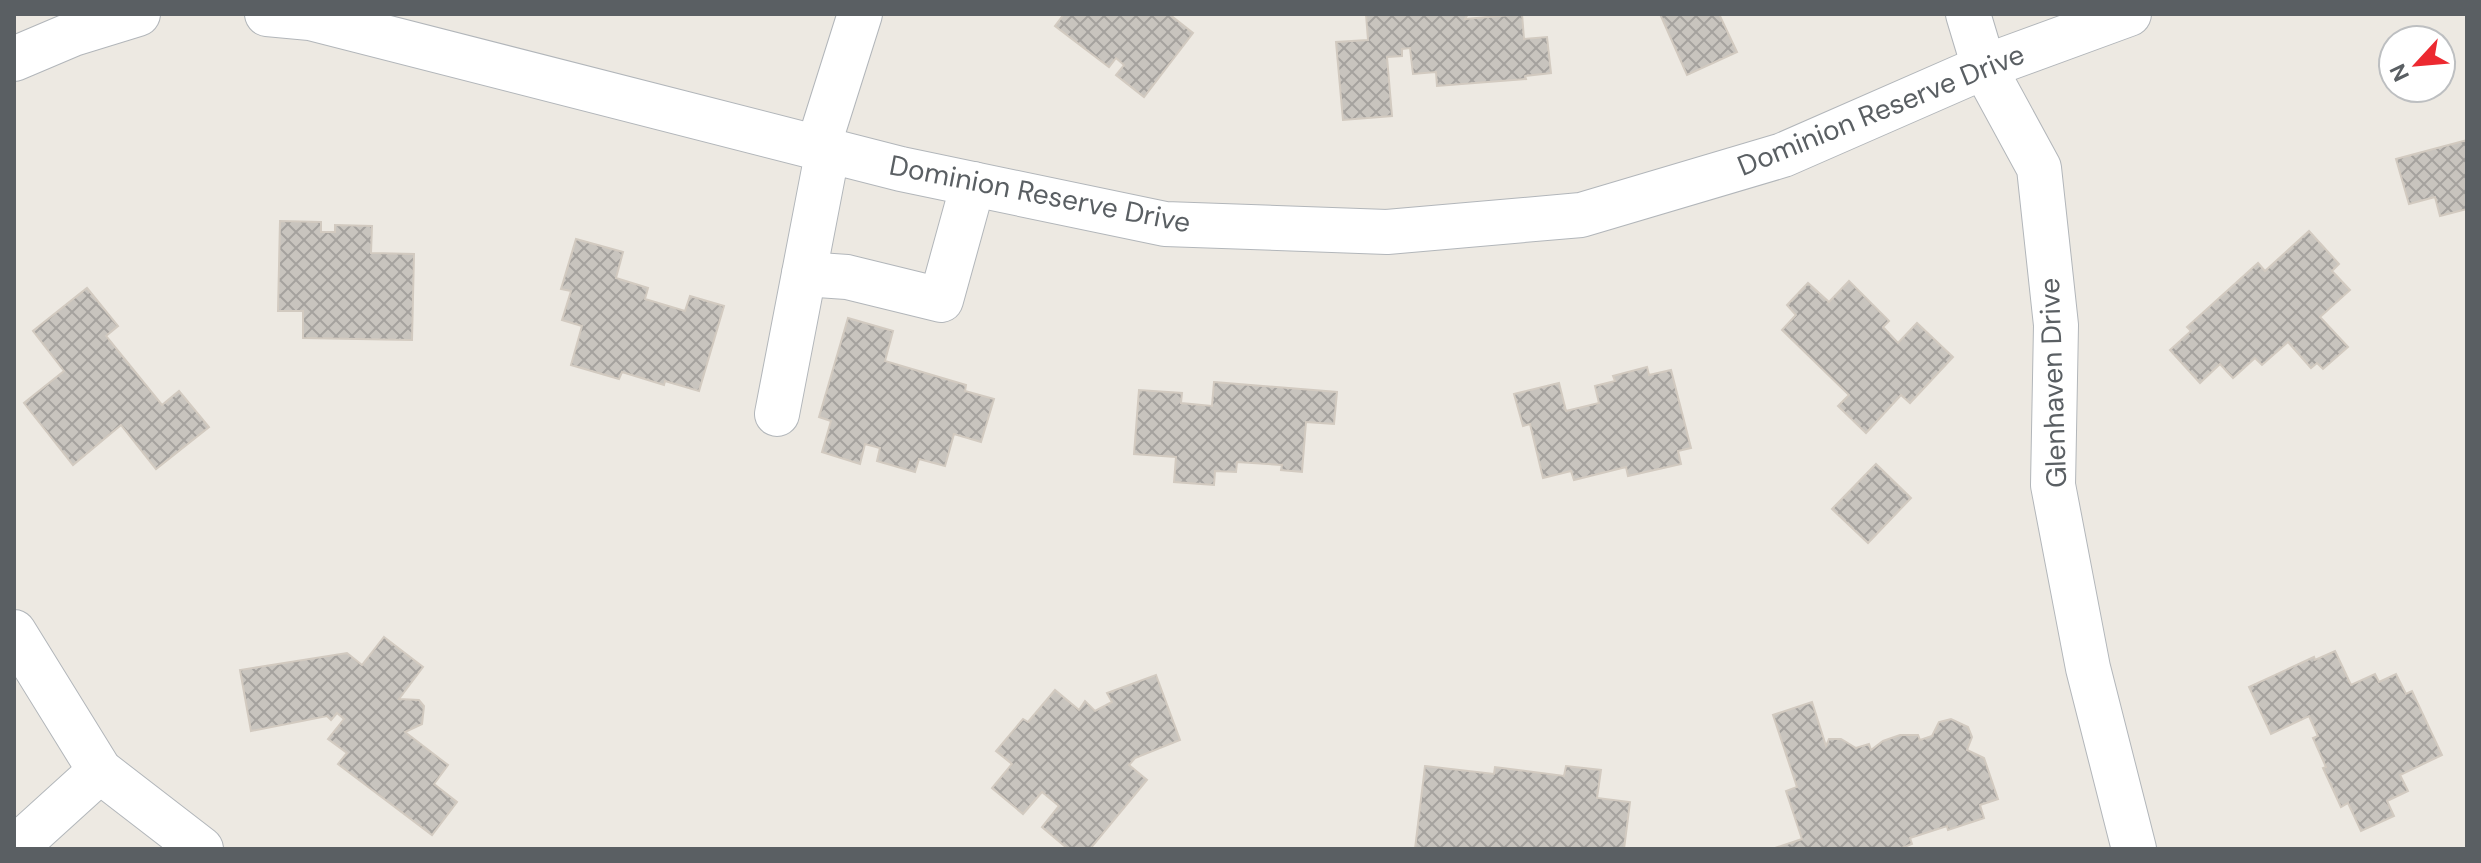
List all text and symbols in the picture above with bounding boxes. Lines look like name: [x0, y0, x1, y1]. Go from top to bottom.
north arrow: [2377, 24, 2457, 104]
street label: Dominion Reserve Drive: [1732, 35, 2030, 185]
text: N: [2383, 59, 2416, 86]
street label: Dominion Reserve Drive: [886, 147, 1194, 241]
street label: Glenhaven Drive: [2031, 277, 2075, 489]

